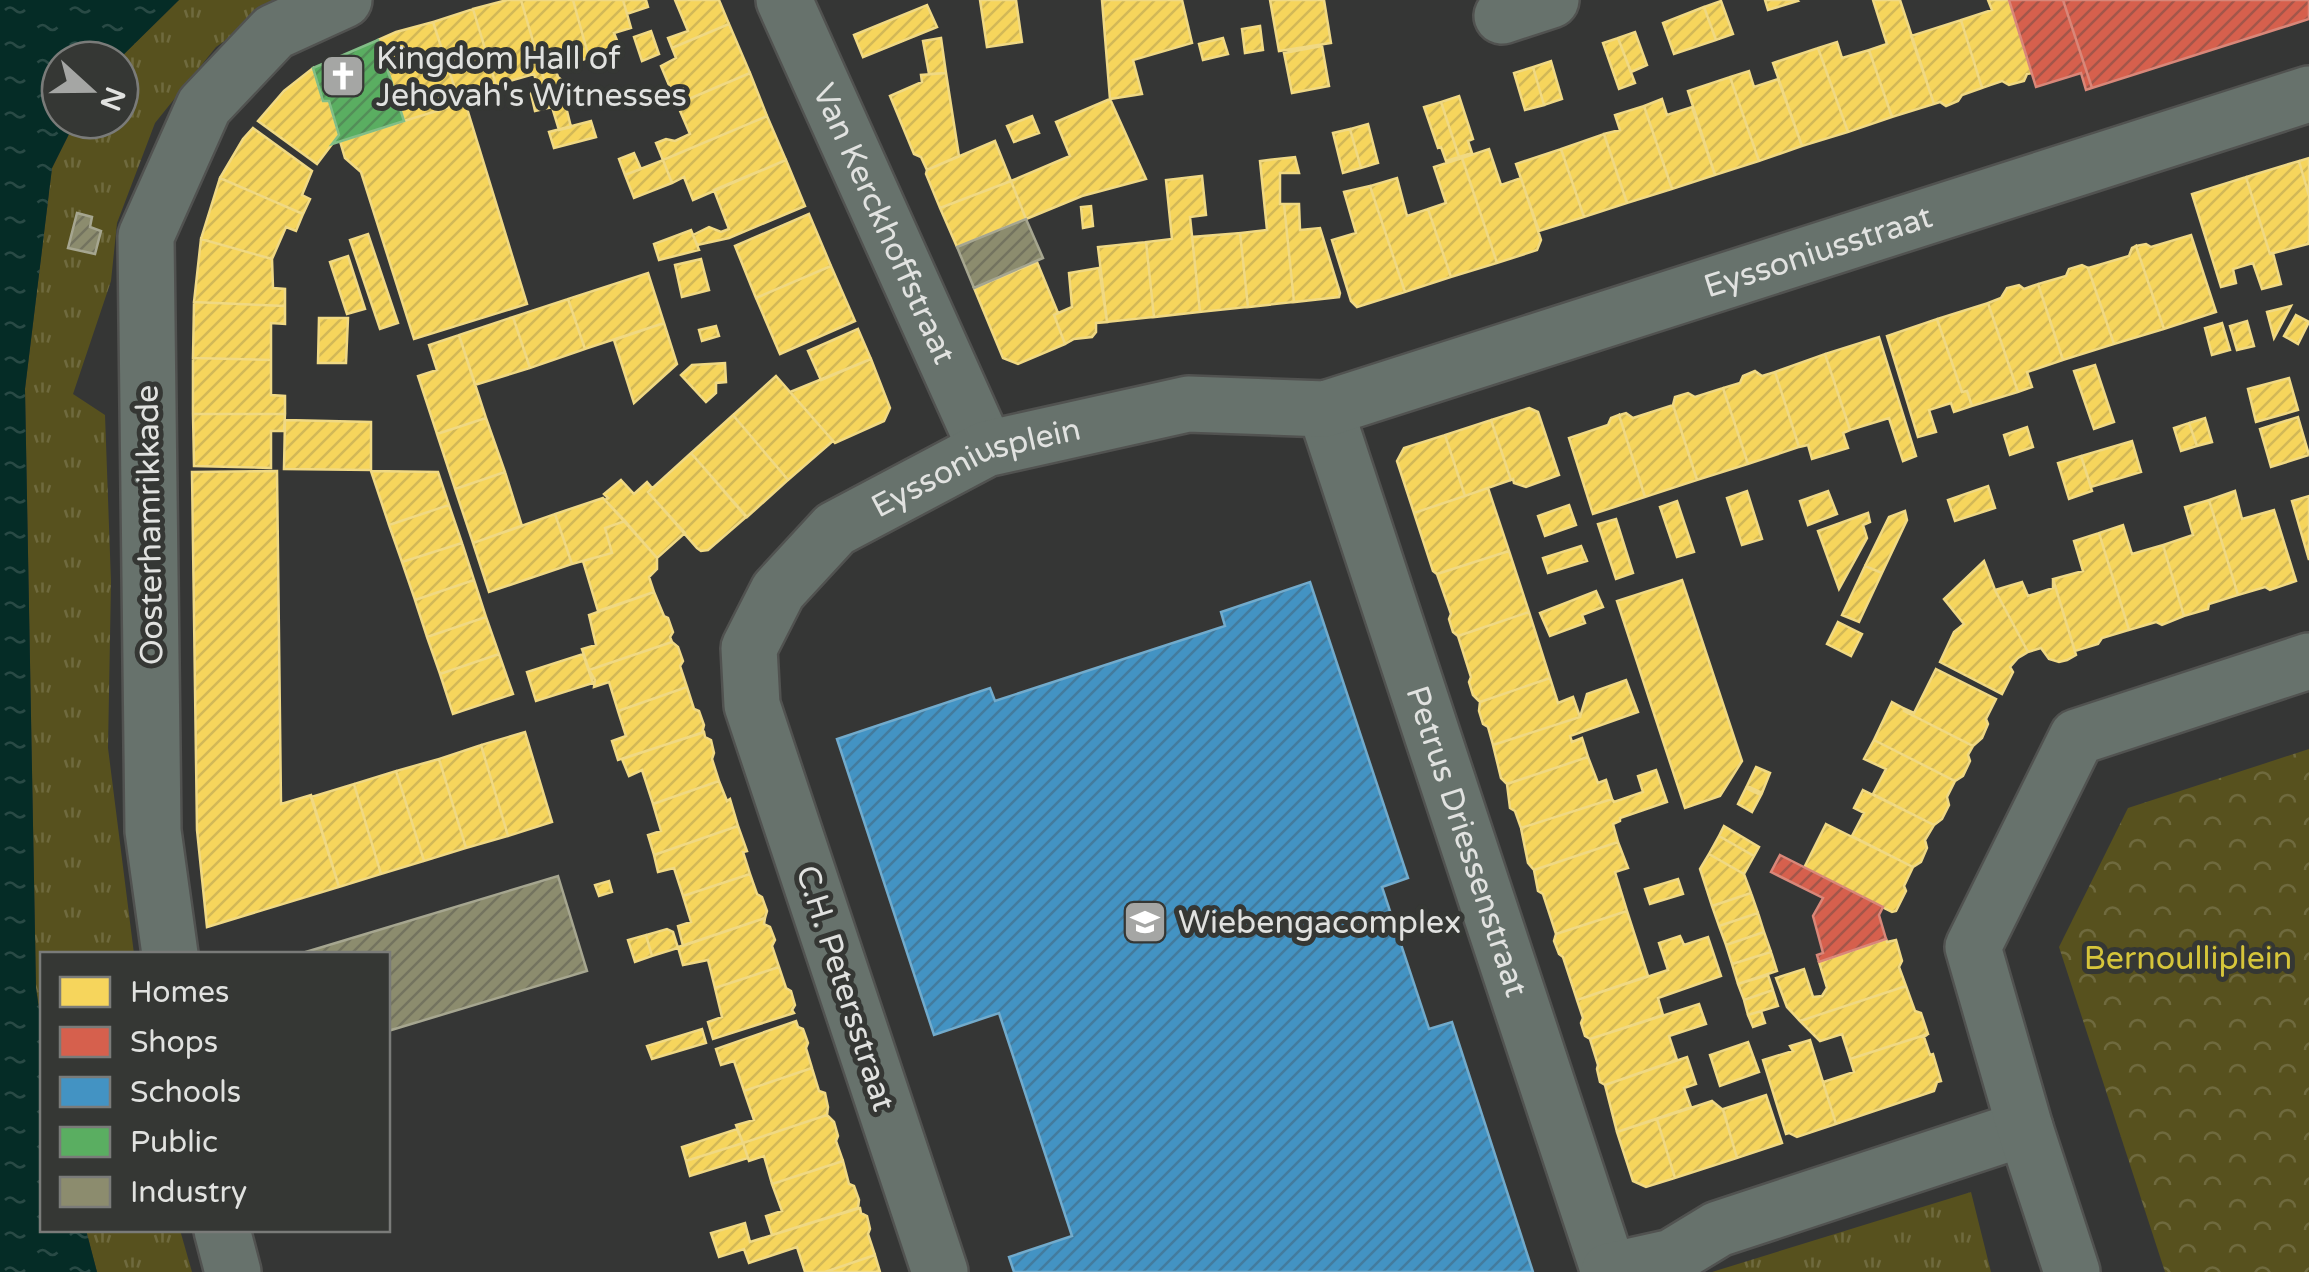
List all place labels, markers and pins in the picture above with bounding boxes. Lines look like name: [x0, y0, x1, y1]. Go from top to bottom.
place label: Kingdom Hall of Jehovah's Witnesses: [376, 40, 687, 115]
church icon: Kingdom Hall of Jehovah's Witnesses: [320, 53, 366, 99]
school or university icon: Wiebengacomplex: [1122, 899, 1168, 945]
place label: Wiebengacomplex: [1178, 904, 1461, 942]

